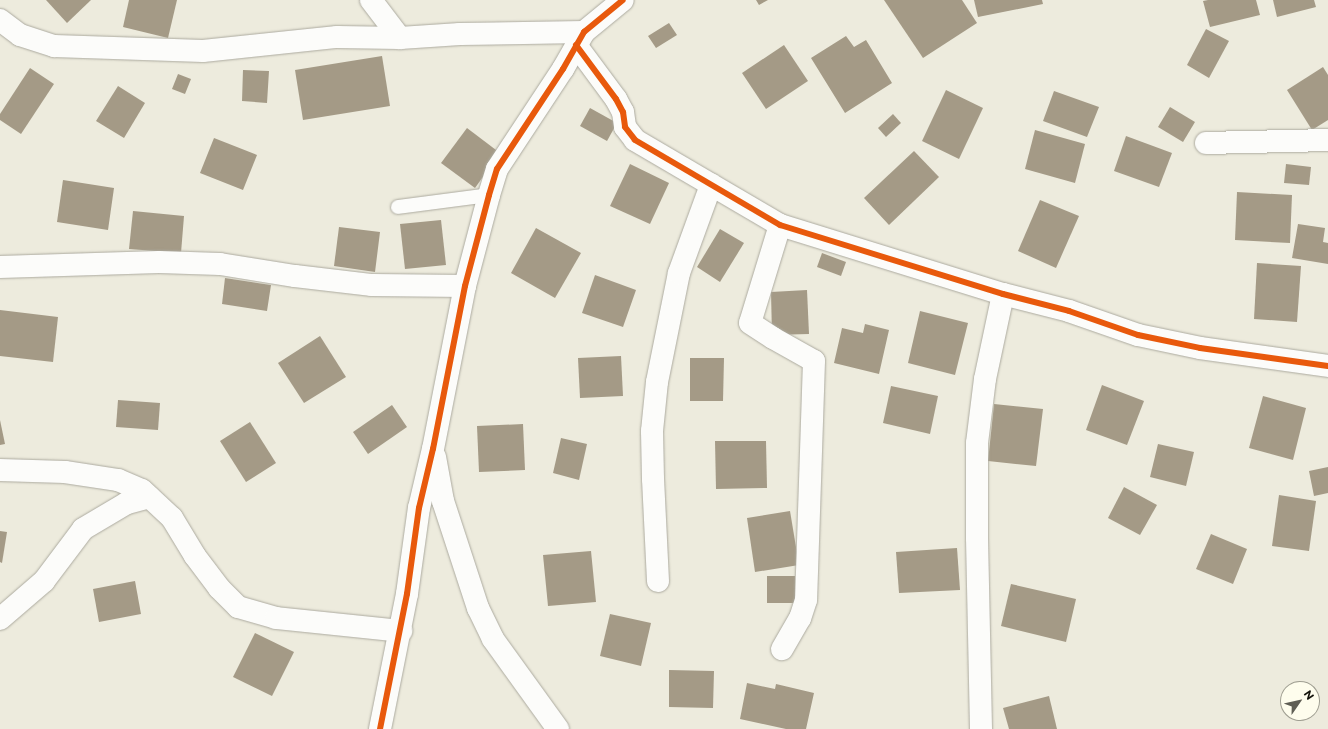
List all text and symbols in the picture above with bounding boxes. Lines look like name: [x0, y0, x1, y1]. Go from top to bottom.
north arrow: [1280, 681, 1320, 721]
text: N: [1301, 687, 1317, 702]

